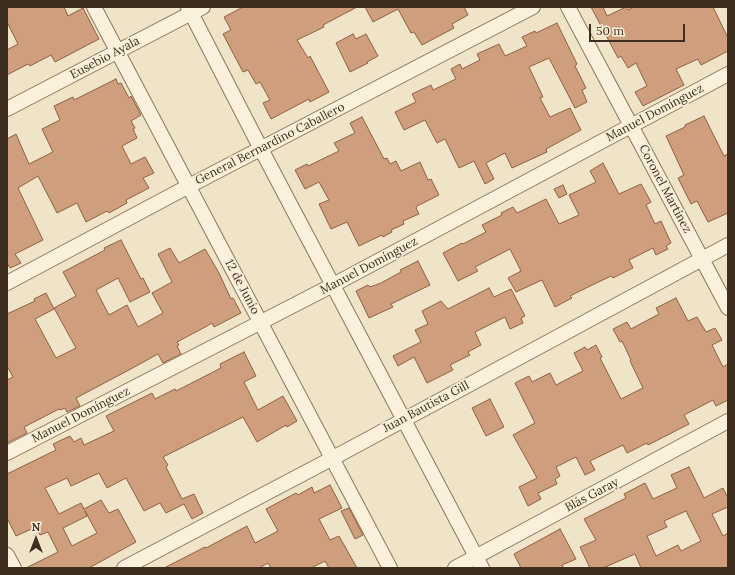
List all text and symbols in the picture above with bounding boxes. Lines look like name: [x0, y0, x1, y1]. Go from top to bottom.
scale bar: [591, 16, 687, 42]
text: 50 m: [596, 23, 624, 38]
street label: Eusebio Ayala: [68, 34, 142, 82]
street label: Manuel Domínguez: [604, 81, 706, 145]
street label: General Bernardino Caballero: [193, 100, 347, 188]
street label: Coronel Martínez: [636, 142, 694, 236]
street label: Manuel Domínguez: [318, 234, 420, 298]
street label: 12 de Junio: [222, 257, 262, 317]
street label: Juan Bautista Gill: [380, 378, 472, 436]
street label: Manuel Domínguez: [29, 384, 133, 446]
street label: Blás Garay: [563, 475, 621, 515]
north arrow: [16, 519, 56, 559]
text: N: [32, 520, 40, 534]

